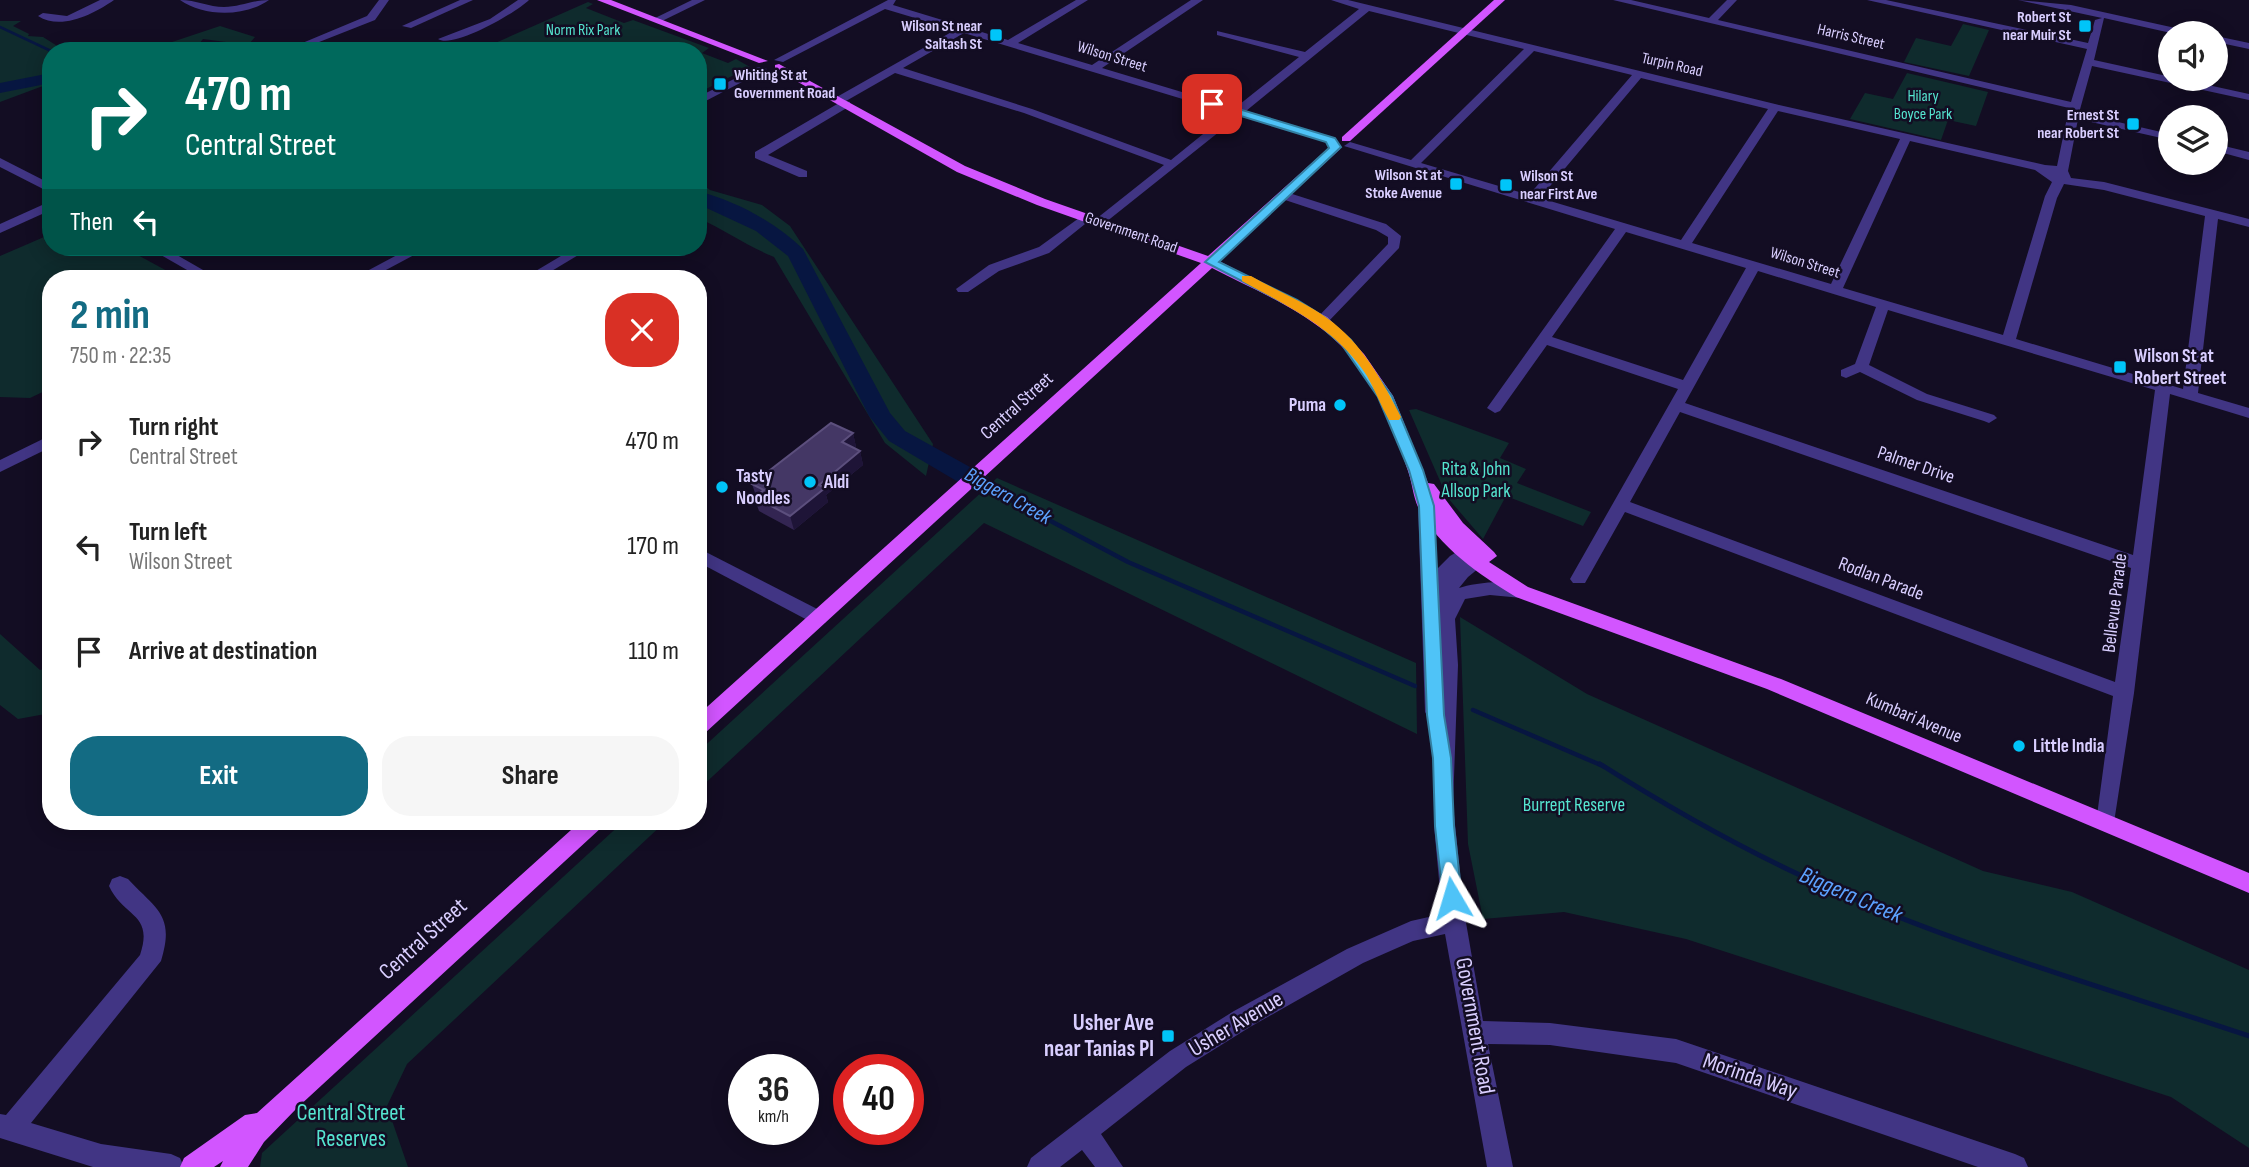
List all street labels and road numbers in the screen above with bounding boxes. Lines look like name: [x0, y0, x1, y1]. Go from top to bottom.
street label: Harris Street: [1815, 20, 1887, 54]
street label: Wilson Street: [1075, 37, 1149, 77]
street label: Turpin Road: [1640, 49, 1704, 81]
street label: Government Road: [1082, 208, 1180, 258]
street label: Wilson Street: [1768, 243, 1842, 283]
street label: Central Street: [976, 367, 1058, 445]
street label: Palmer Drive: [1874, 441, 1958, 489]
street label: Rodlan Parade: [1835, 552, 1927, 606]
street label: Bellevue Parade: [2098, 552, 2132, 654]
street label: Kumbari Avenue: [1862, 687, 1966, 749]
street label: Central Street: [373, 892, 473, 986]
street label: Government Road: [1449, 955, 1501, 1097]
street label: Usher Avenue: [1184, 985, 1288, 1063]
street label: Morinda Way: [1699, 1047, 1801, 1105]

